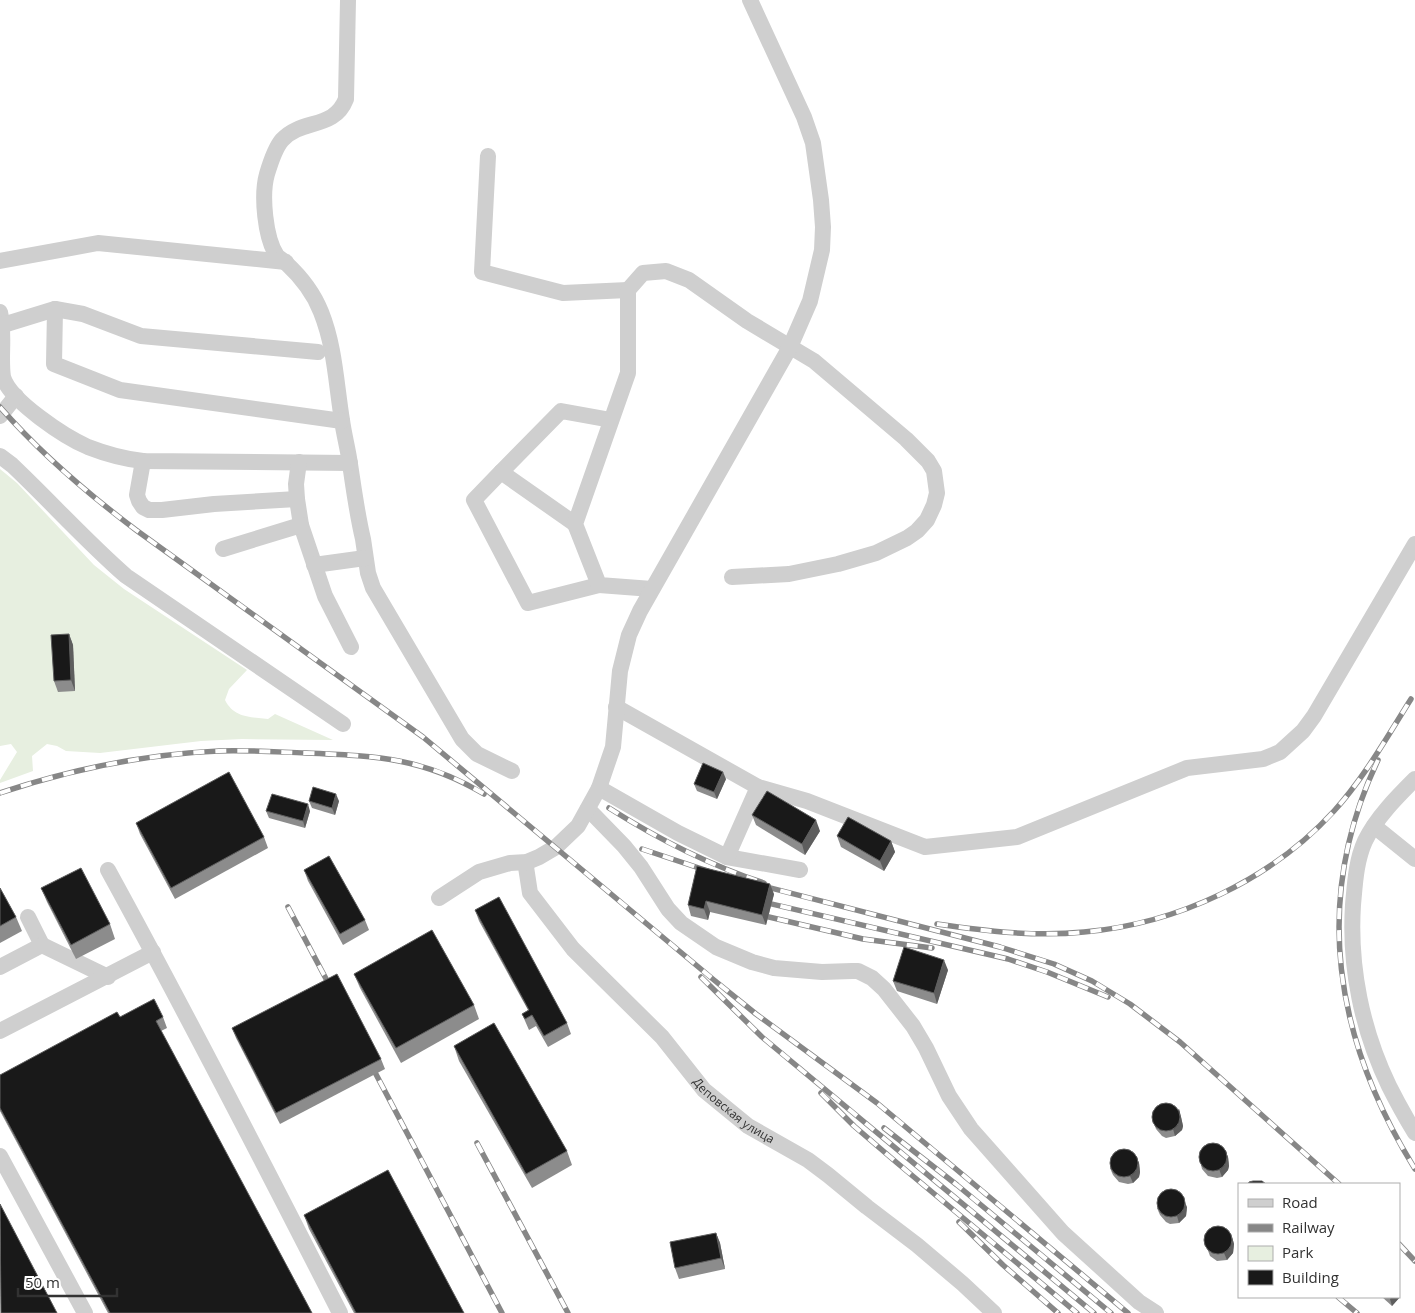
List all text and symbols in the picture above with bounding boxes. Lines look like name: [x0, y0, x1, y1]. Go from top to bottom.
street label: Деповская улица: [689, 1074, 778, 1147]
legend: [1238, 1183, 1400, 1298]
text: Road: [1282, 1192, 1318, 1212]
text: Railway: [1282, 1217, 1335, 1237]
text: Park: [1282, 1242, 1313, 1262]
scale bar: [18, 1266, 116, 1298]
text: Building: [1282, 1267, 1339, 1287]
text: 50 m: [25, 1272, 60, 1292]

